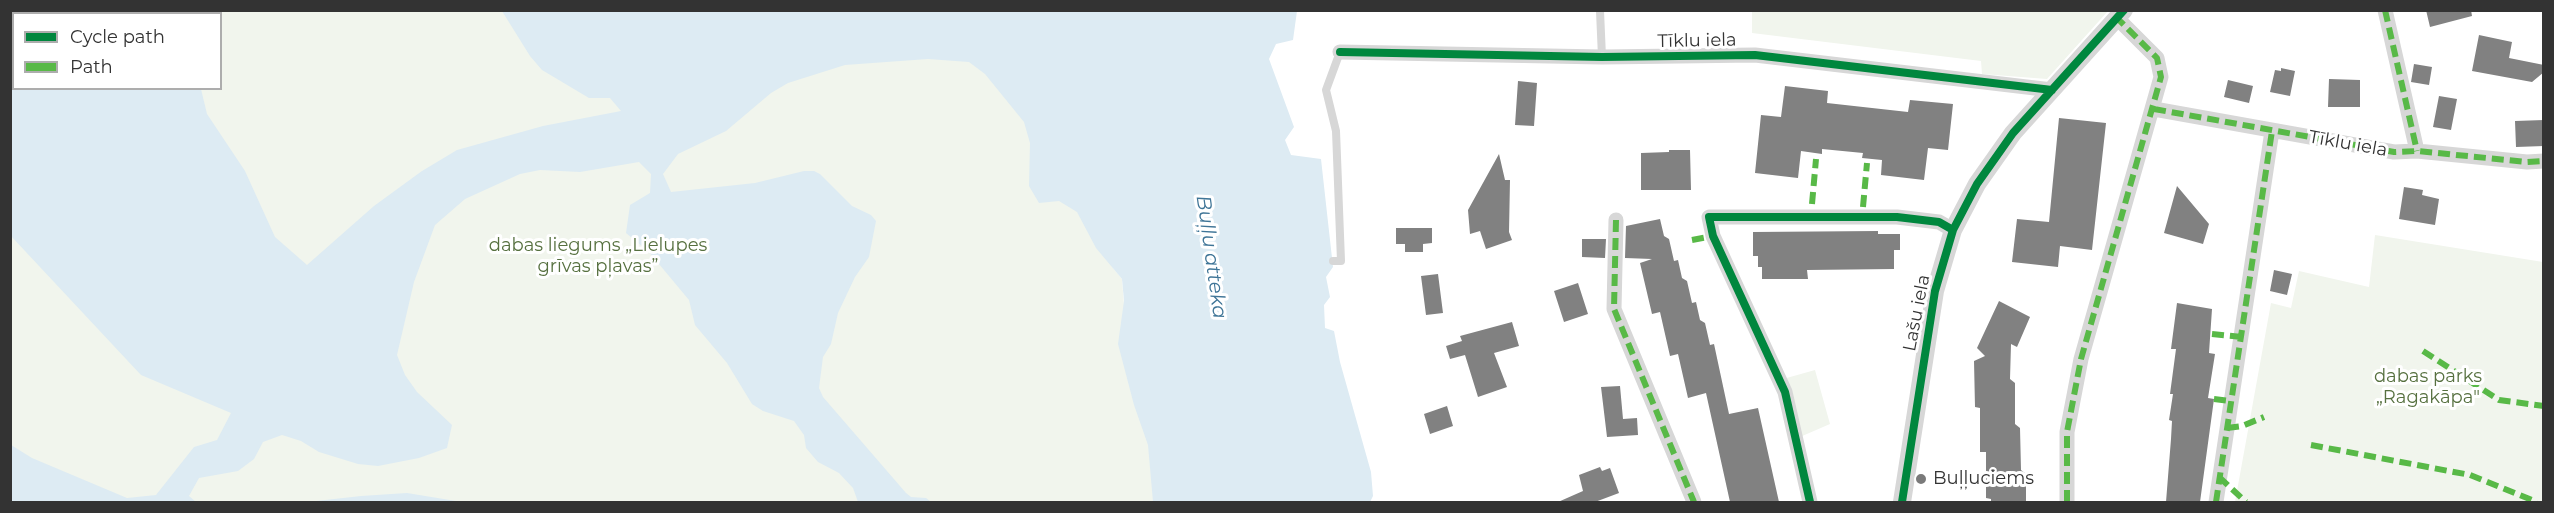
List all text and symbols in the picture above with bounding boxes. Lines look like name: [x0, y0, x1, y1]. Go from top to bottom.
legend: [12, 12, 222, 90]
text: Cycle path: [70, 26, 165, 48]
street label: Tīklu iela: [1657, 30, 1737, 52]
text: Path: [70, 56, 113, 78]
street label: Tīklu iela: [2307, 126, 2389, 162]
water label: Buļļu atteka: [1190, 194, 1232, 320]
park label: dabas liegums „Lielupes grīvas pļavas”: [489, 235, 707, 278]
street label: Lašu iela: [1899, 273, 1935, 353]
park label: dabas parks „Ragakāpa": [2374, 366, 2482, 409]
place label: Buļļuciems: [1933, 468, 2034, 490]
marker: Buļļuciems: [1914, 472, 1928, 486]

